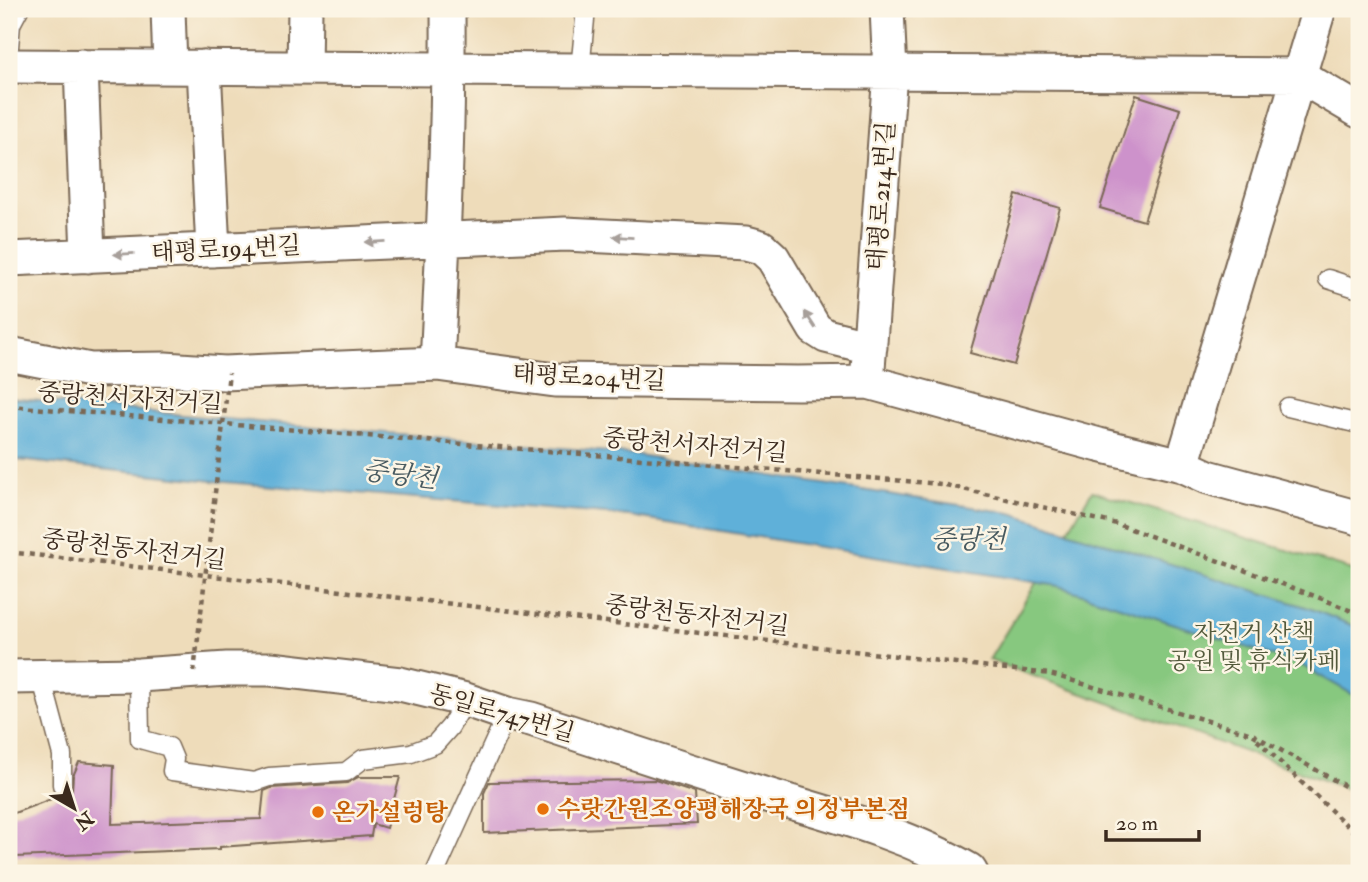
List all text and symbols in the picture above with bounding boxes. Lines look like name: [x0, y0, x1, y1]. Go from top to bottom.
street label: 태평로214번길: [861, 120, 902, 272]
street label: 태평로194번길: [151, 230, 302, 269]
one-way arrow: [612, 231, 634, 242]
one-way arrow: [364, 237, 386, 248]
one-way arrow: [112, 249, 134, 260]
one-way arrow: [803, 311, 817, 329]
street label: 태평로204번길: [512, 358, 666, 397]
street label: 중랑천서자전거길: [36, 377, 224, 420]
street label: 중랑천서자전거길: [601, 422, 789, 469]
water label: 중랑천: [361, 455, 441, 496]
street label: 중랑천동자전거길: [40, 523, 228, 576]
water label: 중랑천: [930, 524, 1008, 556]
street label: 중랑천동자전거길: [603, 589, 791, 642]
park label: 자전거 산책 공원 및 휴식카페: [1168, 618, 1340, 677]
street label: 동일로747번길: [426, 678, 578, 749]
north arrow: [38, 774, 108, 844]
place label: 수랏간원조양평해장국 의정부본점: [557, 794, 910, 825]
place label: 온가설렁탕: [332, 797, 449, 828]
scale bar: [1106, 798, 1198, 842]
marker: 수랏간원조양평해장국 의정부본점: [535, 801, 551, 817]
marker: 온가설렁탕: [310, 804, 326, 820]
text: N: [69, 805, 99, 836]
text: 20 m: [1116, 810, 1158, 837]

